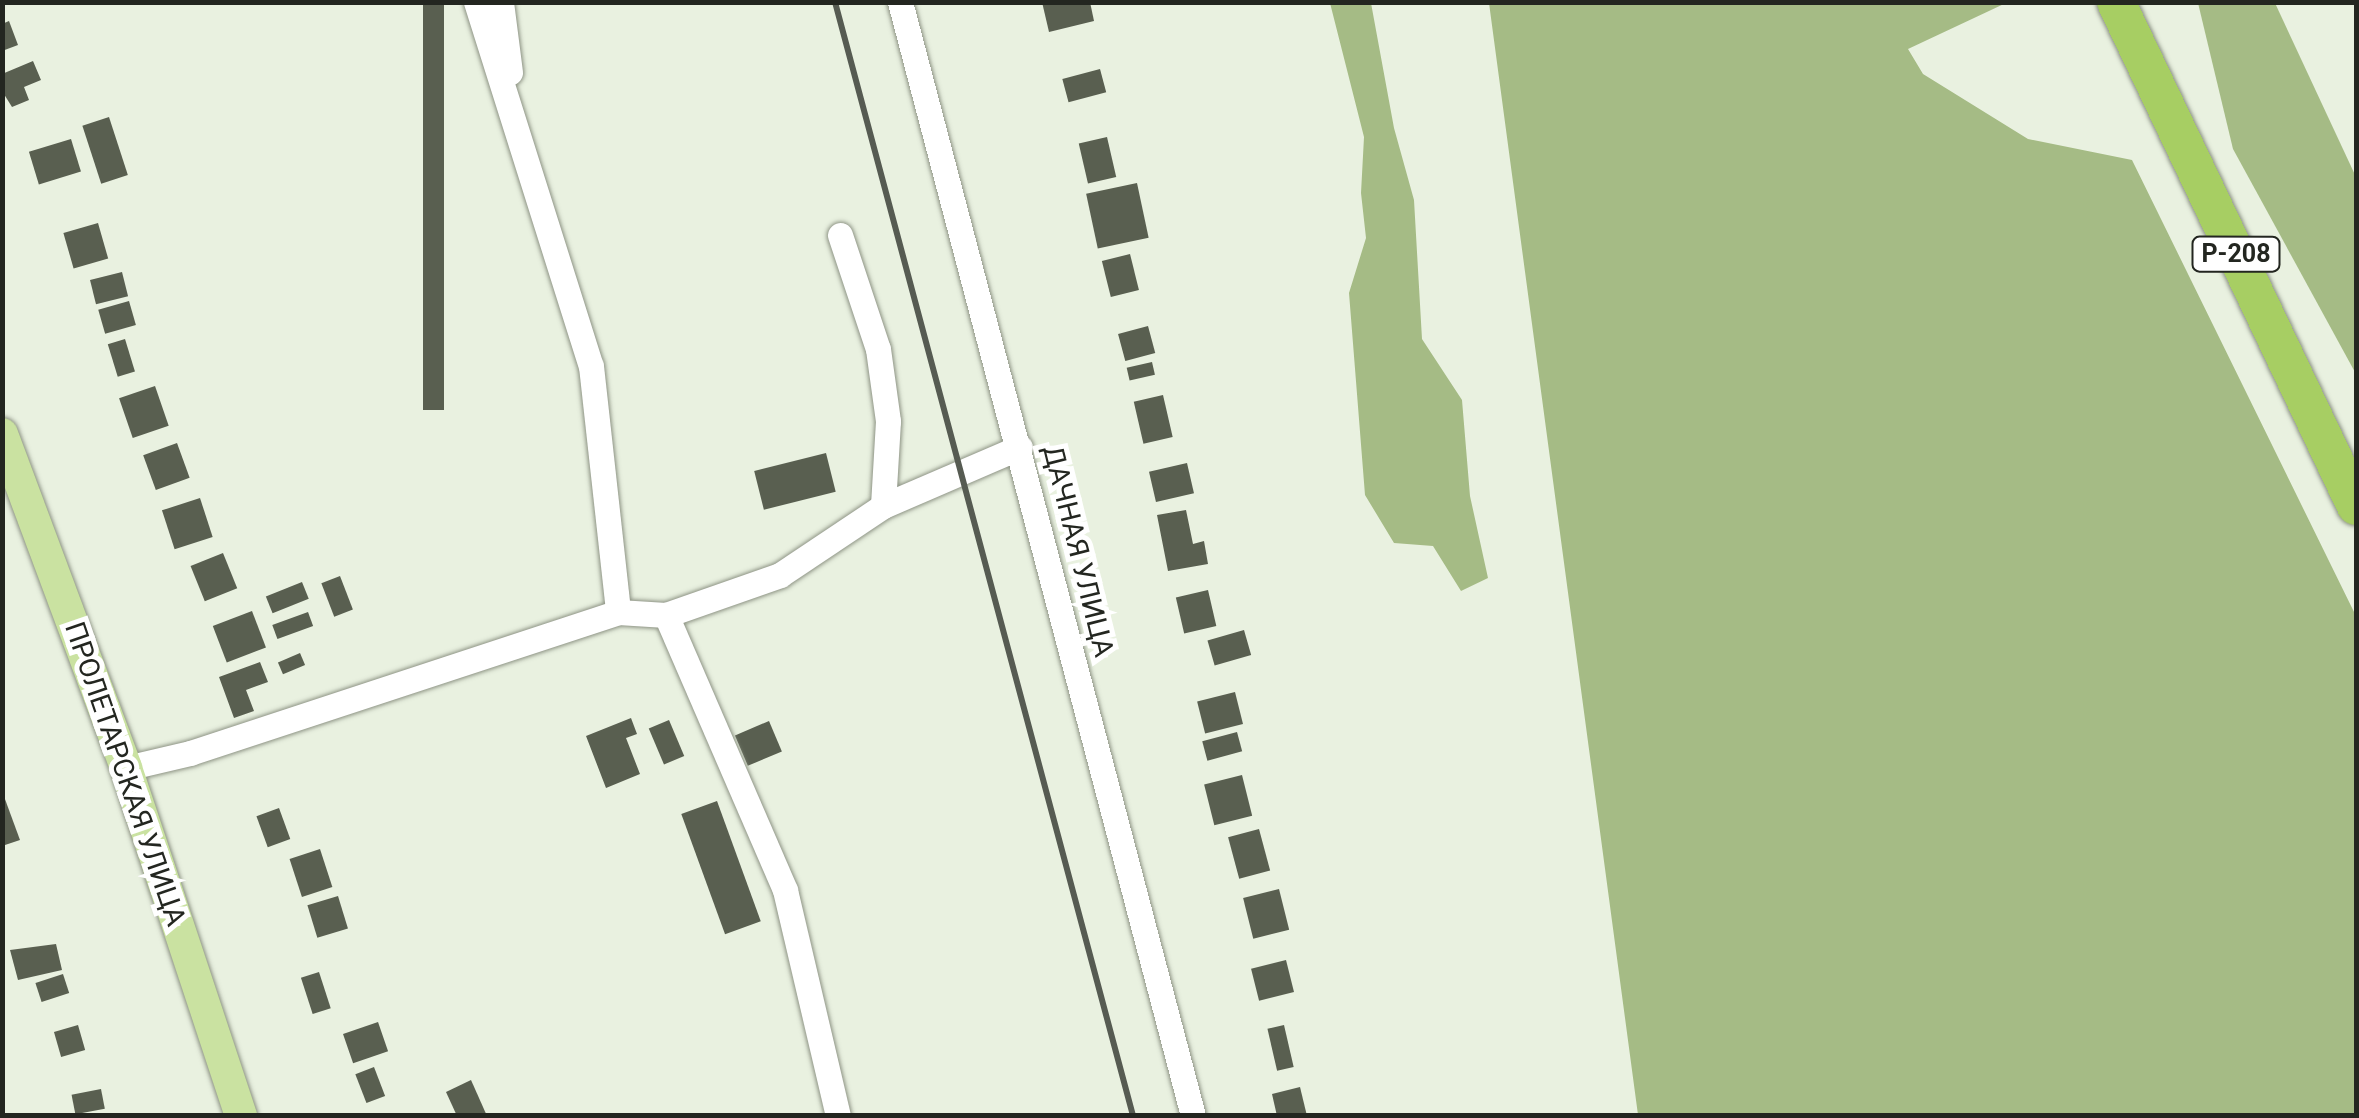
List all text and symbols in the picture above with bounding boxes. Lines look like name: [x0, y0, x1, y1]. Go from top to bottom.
road number: Р-208: [2191, 234, 2281, 274]
street label: ДАЧНАЯ УЛИЦА: [1035, 442, 1121, 660]
street label: ПРОЛЕТАРСКАЯ УЛИЦА: [57, 618, 193, 930]

